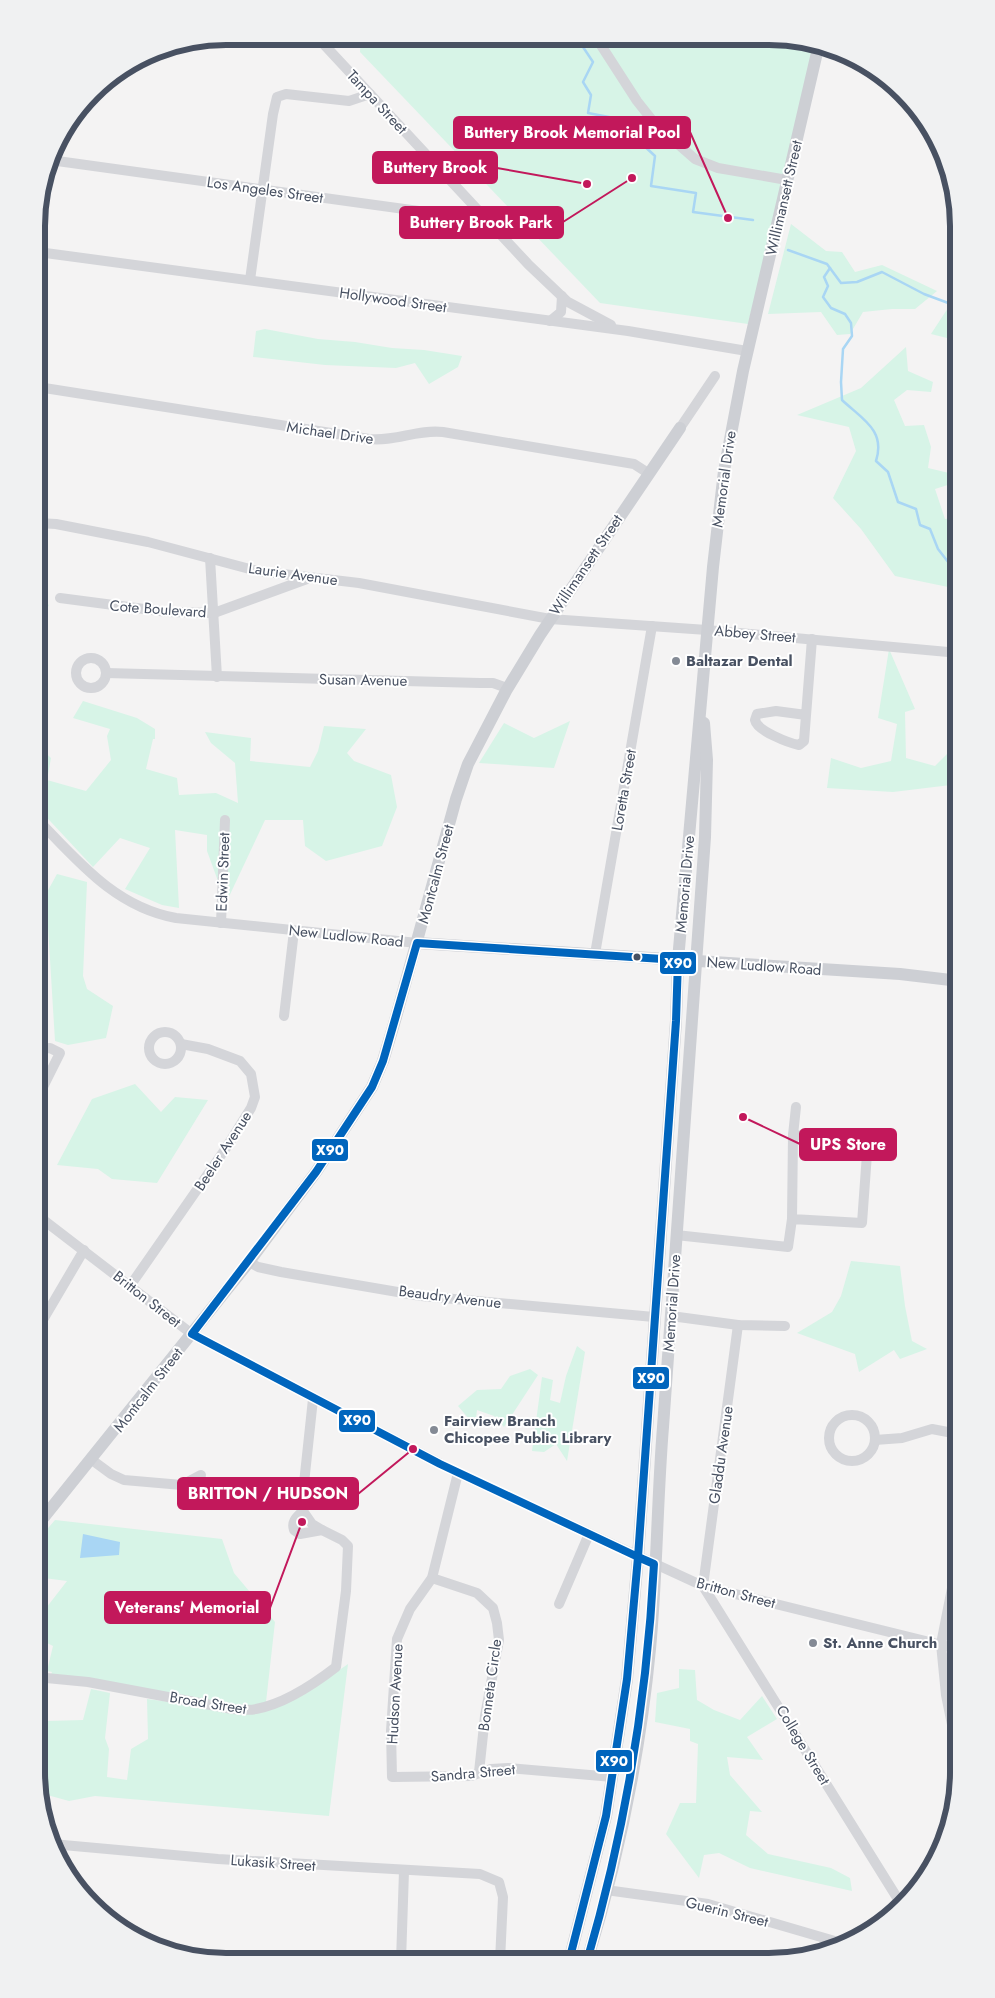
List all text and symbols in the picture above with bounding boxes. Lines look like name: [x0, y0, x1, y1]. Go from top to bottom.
street label: Tampa Street: [342, 65, 413, 139]
callout: Buttery Brook Memorial Pool: [454, 117, 690, 148]
text: Buttery Brook Memorial Pool: [464, 121, 680, 144]
street label: Willimansett Street: [760, 138, 808, 258]
callout: Buttery Brook: [373, 152, 497, 183]
text: Buttery Brook: [383, 156, 488, 179]
street label: Los Angeles Street: [206, 171, 325, 209]
callout: Buttery Brook Park: [400, 207, 563, 238]
text: Buttery Brook Park: [409, 211, 553, 234]
street label: Hollywood Street: [338, 282, 448, 318]
street label: Michael Drive: [285, 416, 375, 450]
street label: Memorial Drive: [706, 429, 742, 529]
street label: Willimansett Street: [544, 510, 628, 620]
street label: Laurie Avenue: [247, 557, 339, 591]
street label: Cote Boulevard: [109, 595, 207, 623]
street label: Abbey Street: [714, 619, 797, 649]
place label: Baltazar Dental: [686, 650, 793, 672]
marker: Baltazar Dental: [670, 655, 682, 667]
street label: Susan Avenue: [319, 668, 408, 692]
street label: Loretta Street: [606, 747, 642, 832]
street label: Montcalm Street: [412, 822, 460, 926]
street label: Edwin Street: [211, 832, 235, 912]
street label: Memorial Drive: [670, 834, 700, 933]
street label: New Ludlow Road: [288, 919, 404, 953]
line badge: X90: [659, 951, 697, 975]
street label: New Ludlow Road: [706, 951, 822, 981]
unlabelled marker: [632, 952, 642, 962]
text: X90: [664, 953, 692, 973]
street label: Beeler Avenue: [189, 1106, 257, 1195]
callout: UPS Store: [800, 1129, 896, 1160]
text: UPS Store: [810, 1133, 886, 1156]
line badge: X90: [311, 1138, 349, 1162]
text: X90: [316, 1140, 344, 1160]
street label: Memorial Drive: [658, 1253, 686, 1352]
street label: Britton Street: [108, 1265, 186, 1333]
street label: Beaudry Avenue: [397, 1280, 503, 1314]
street label: Montcalm Street: [108, 1343, 188, 1437]
line badge: X90: [632, 1366, 670, 1390]
text: X90: [637, 1368, 665, 1388]
street label: Gladdu Avenue: [703, 1404, 739, 1505]
line badge: X90: [338, 1409, 376, 1433]
text: X90: [343, 1410, 371, 1430]
place label: Fairview Branch Chicopee Public Library: [444, 1410, 612, 1449]
marker: Fairview Branch Chicopee Public Library: [428, 1424, 440, 1436]
callout: BRITTON / HUDSON: [178, 1478, 358, 1509]
text: BRITTON / HUDSON: [188, 1482, 348, 1505]
street label: Britton Street: [694, 1572, 778, 1614]
callout: Veterans' Memorial: [105, 1592, 270, 1623]
text: Veterans' Memorial: [114, 1596, 259, 1619]
place label: St. Anne Church: [823, 1632, 937, 1654]
street label: Bonneta Circle: [473, 1637, 507, 1732]
marker: St. Anne Church: [807, 1637, 819, 1649]
street label: Hudson Avenue: [381, 1643, 409, 1745]
street label: Broad Street: [168, 1686, 248, 1720]
street label: College Street: [770, 1701, 836, 1789]
line badge: X90: [595, 1749, 633, 1773]
text: X90: [600, 1751, 628, 1771]
street label: Sandra Street: [430, 1758, 516, 1788]
street label: Lukasik Street: [230, 1849, 317, 1877]
street label: Guerin Street: [683, 1891, 771, 1933]

